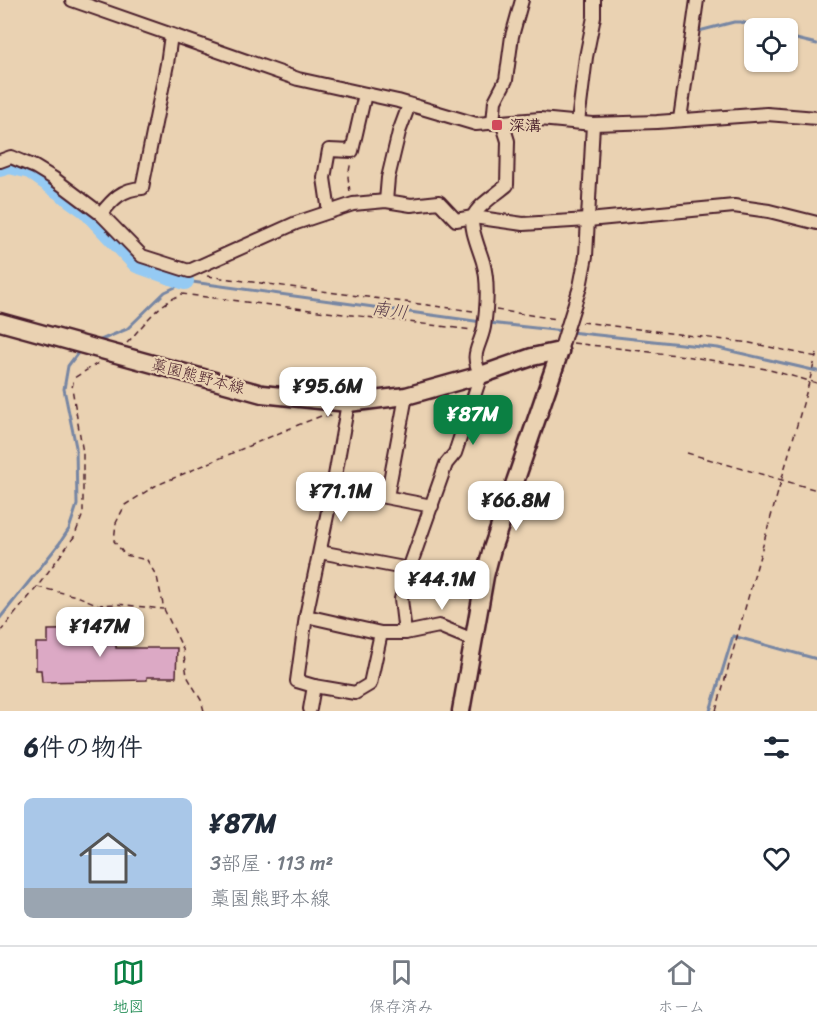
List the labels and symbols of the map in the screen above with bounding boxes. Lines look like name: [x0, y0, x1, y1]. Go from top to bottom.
place label: 深溝: [509, 111, 541, 140]
marker: 深溝: [490, 118, 504, 132]
water label: 南川: [370, 292, 410, 328]
street label: 藁園熊野本線: [148, 350, 248, 402]
pin: ¥95.6M: [279, 367, 377, 418]
pin: ¥87M: [437, 395, 509, 446]
pin: ¥71.1M: [292, 472, 390, 523]
pin: ¥66.8M: [467, 481, 565, 532]
pin: ¥44.1M: [393, 560, 491, 611]
pin: ¥147M: [58, 607, 142, 658]

